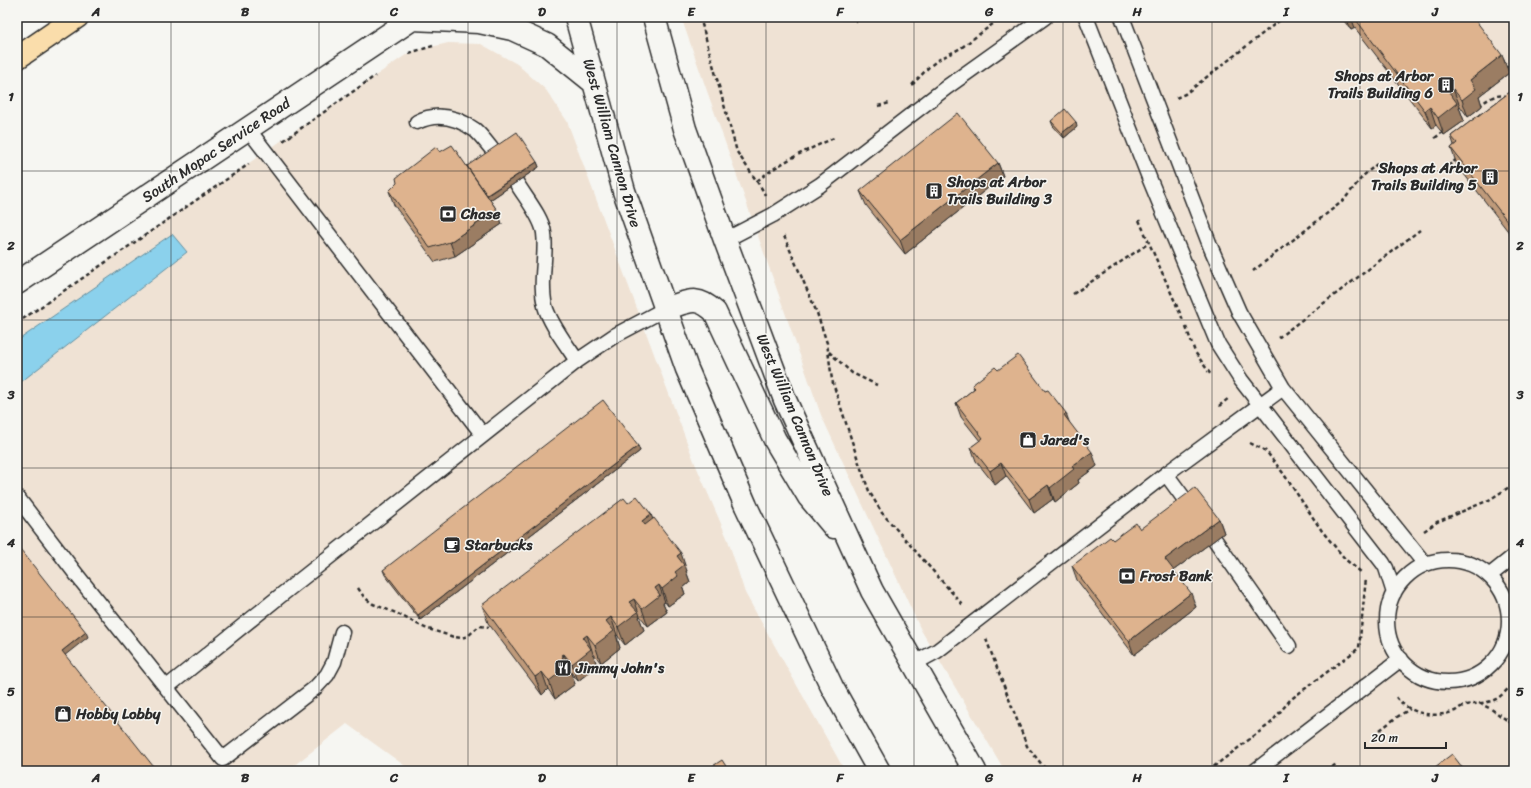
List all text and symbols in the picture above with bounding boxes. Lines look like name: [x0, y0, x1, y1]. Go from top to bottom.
text: A: [91, 0, 100, 23]
text: B: [241, 0, 250, 23]
text: C: [389, 0, 399, 23]
text: D: [538, 0, 546, 23]
text: E: [687, 0, 696, 23]
text: F: [835, 0, 844, 23]
text: G: [984, 0, 994, 23]
text: H: [1131, 0, 1142, 23]
text: I: [1282, 0, 1290, 23]
text: J: [1431, 0, 1439, 23]
street label: West William Cannon Drive: [575, 55, 649, 231]
place label: Shops at Arbor Trails Building 6: [1328, 63, 1435, 106]
building icon: Shops at Arbor Trails Building 6: [1436, 75, 1456, 95]
text: 1: [8, 85, 14, 108]
text: 1: [1517, 85, 1523, 108]
street label: South Mopac Service Road: [136, 90, 297, 210]
place label: Shops at Arbor Trails Building 5: [1371, 155, 1479, 198]
building icon: Shops at Arbor Trails Building 5: [1480, 167, 1500, 187]
place label: Shops at Arbor Trails Building 3: [946, 169, 1053, 212]
building icon: Shops at Arbor Trails Building 3: [924, 181, 944, 201]
place label: Chase: [460, 201, 501, 227]
bank icon: Chase: [438, 204, 458, 224]
text: 2: [6, 234, 15, 257]
text: 2: [1515, 234, 1524, 257]
street label: West William Cannon Drive: [749, 330, 841, 501]
text: 3: [6, 383, 15, 406]
text: 3: [1515, 383, 1524, 406]
place label: Jared's: [1040, 427, 1090, 453]
shop icon: Jared's: [1018, 430, 1038, 450]
text: 4: [6, 531, 16, 554]
text: 4: [1515, 531, 1525, 554]
place label: Starbucks: [464, 532, 533, 558]
cafe icon: Starbucks: [442, 535, 462, 555]
place label: Frost Bank: [1139, 563, 1213, 589]
bank icon: Frost Bank: [1117, 566, 1137, 586]
place label: Jimmy John's: [575, 655, 665, 681]
restaurant icon: Jimmy John's: [553, 658, 573, 678]
text: 5: [7, 680, 15, 703]
text: 5: [1516, 680, 1524, 703]
place label: Hobby Lobby: [75, 701, 161, 727]
shop icon: Hobby Lobby: [53, 704, 73, 724]
scale bar: [1365, 724, 1446, 750]
text: 20 m: [1371, 727, 1398, 749]
text: A: [91, 766, 100, 788]
text: B: [241, 766, 250, 788]
text: C: [389, 766, 399, 788]
text: D: [538, 766, 546, 788]
text: E: [687, 766, 696, 788]
text: F: [835, 766, 844, 788]
text: G: [984, 766, 994, 788]
text: H: [1131, 766, 1142, 788]
text: I: [1282, 766, 1290, 788]
text: J: [1431, 766, 1439, 788]

